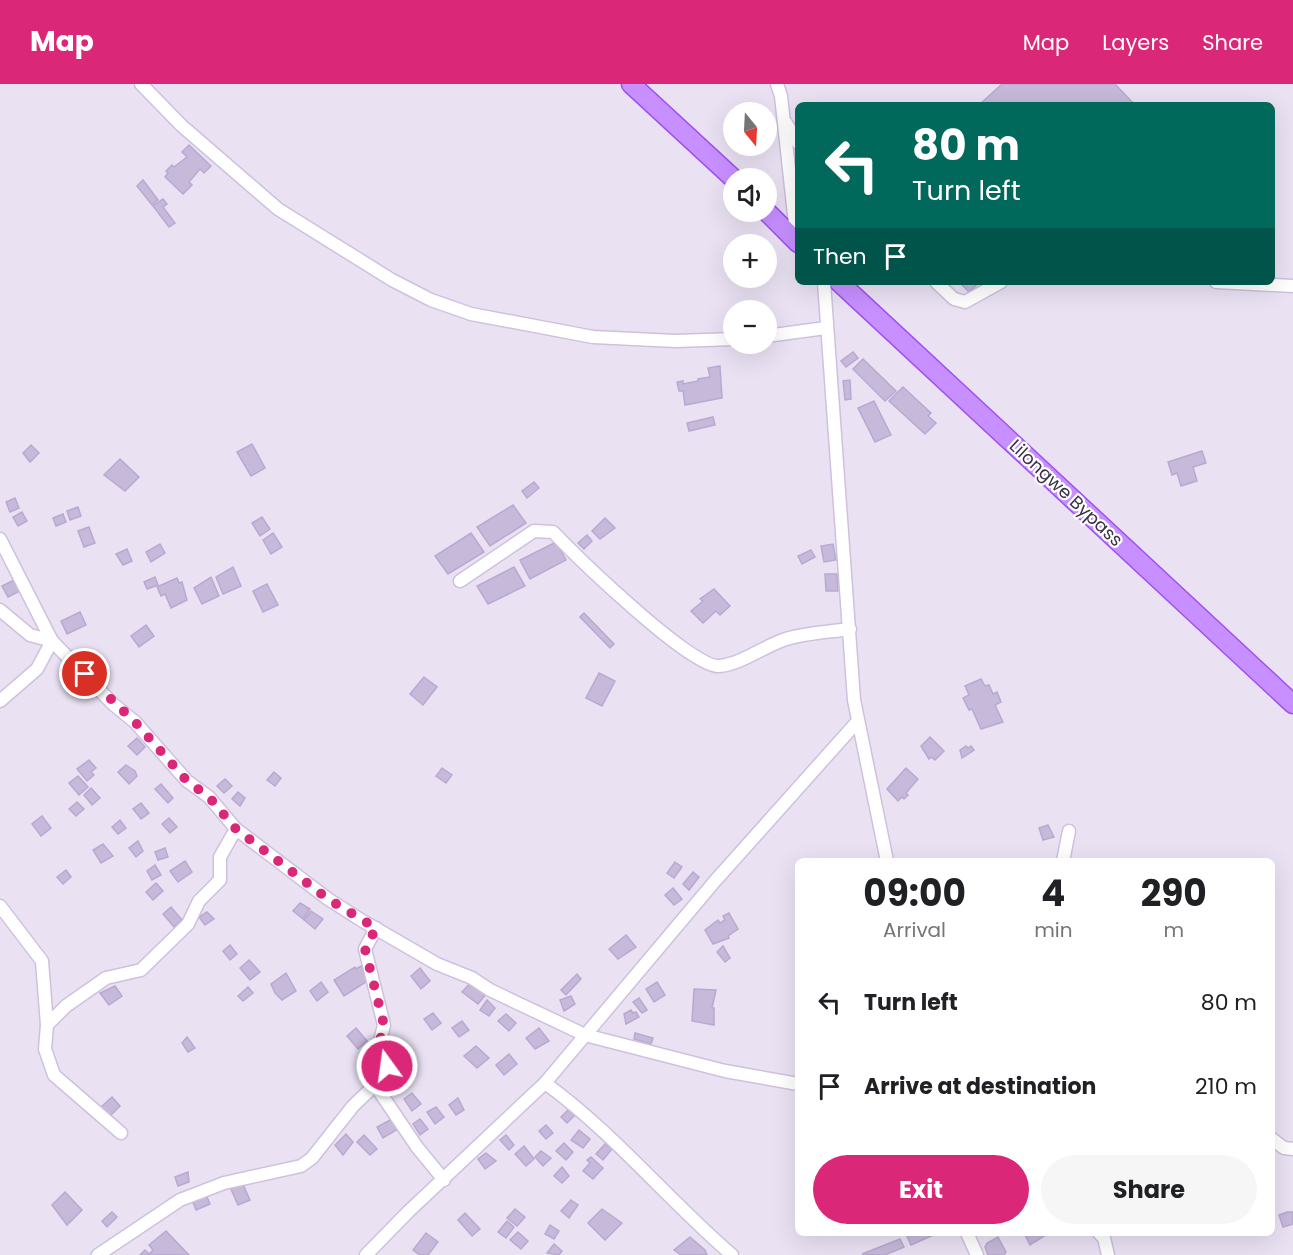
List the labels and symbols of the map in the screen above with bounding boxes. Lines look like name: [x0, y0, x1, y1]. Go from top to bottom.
north arrow: [723, 102, 777, 156]
street label: Lilongwe Bypass: [1004, 433, 1129, 552]
pin: [59, 648, 110, 699]
position arrow: [355, 1034, 419, 1098]

